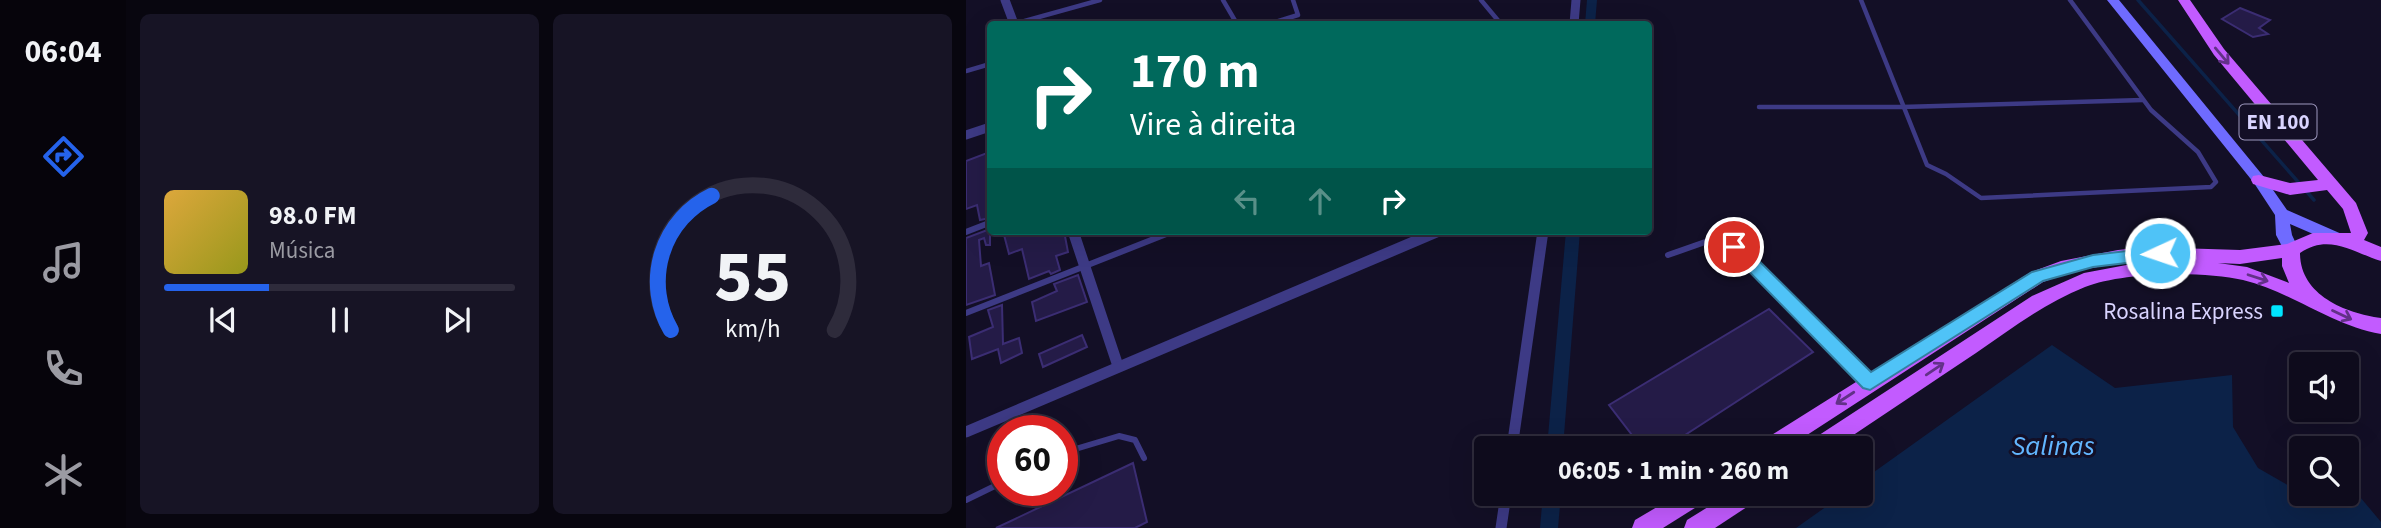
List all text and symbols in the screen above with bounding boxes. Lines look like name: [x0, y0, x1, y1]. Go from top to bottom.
text: 06:04: [24, 29, 102, 75]
text: 170 m: [1130, 37, 1259, 107]
one-way arrow: [2215, 47, 2230, 65]
icon: right: [1015, 49, 1106, 140]
text: Vire à direita: [1130, 102, 1296, 148]
road number: EN 100: [2240, 104, 2316, 140]
icon: directions: [39, 132, 88, 181]
icon: left: [1228, 182, 1266, 220]
icon: ahead: [1301, 182, 1339, 220]
icon: right: [1374, 182, 1412, 220]
text: 98.0 FM: [269, 197, 357, 234]
position arrow: [2123, 216, 2197, 290]
pin: [1704, 217, 1764, 277]
text: 55: [714, 225, 791, 329]
icon: arrive: [1715, 228, 1753, 266]
text: Música: [269, 234, 335, 267]
icon: music: [39, 238, 88, 287]
one-way arrow: [2246, 272, 2268, 285]
place label: Rosalina Express: [2103, 295, 2263, 328]
icon: previous: [204, 301, 242, 339]
icon: pause: [321, 301, 359, 339]
icon: next: [438, 301, 476, 339]
marker: Rosalina Express: [2269, 303, 2285, 319]
one-way arrow: [2331, 309, 2352, 322]
text: km/h: [725, 311, 780, 347]
icon: phone: [39, 344, 88, 393]
map controls: [2289, 352, 2359, 506]
button: sound: [2289, 352, 2359, 422]
one-way arrow: [1925, 362, 1944, 376]
one-way arrow: [1836, 391, 1855, 406]
speed limit sign: 60: [987, 415, 1078, 506]
water label: Salinas: [2011, 426, 2095, 466]
button: search: [2289, 436, 2359, 506]
icon: climate: [39, 450, 88, 499]
text: 06:05 · 1 min · 260 m: [1558, 452, 1789, 489]

